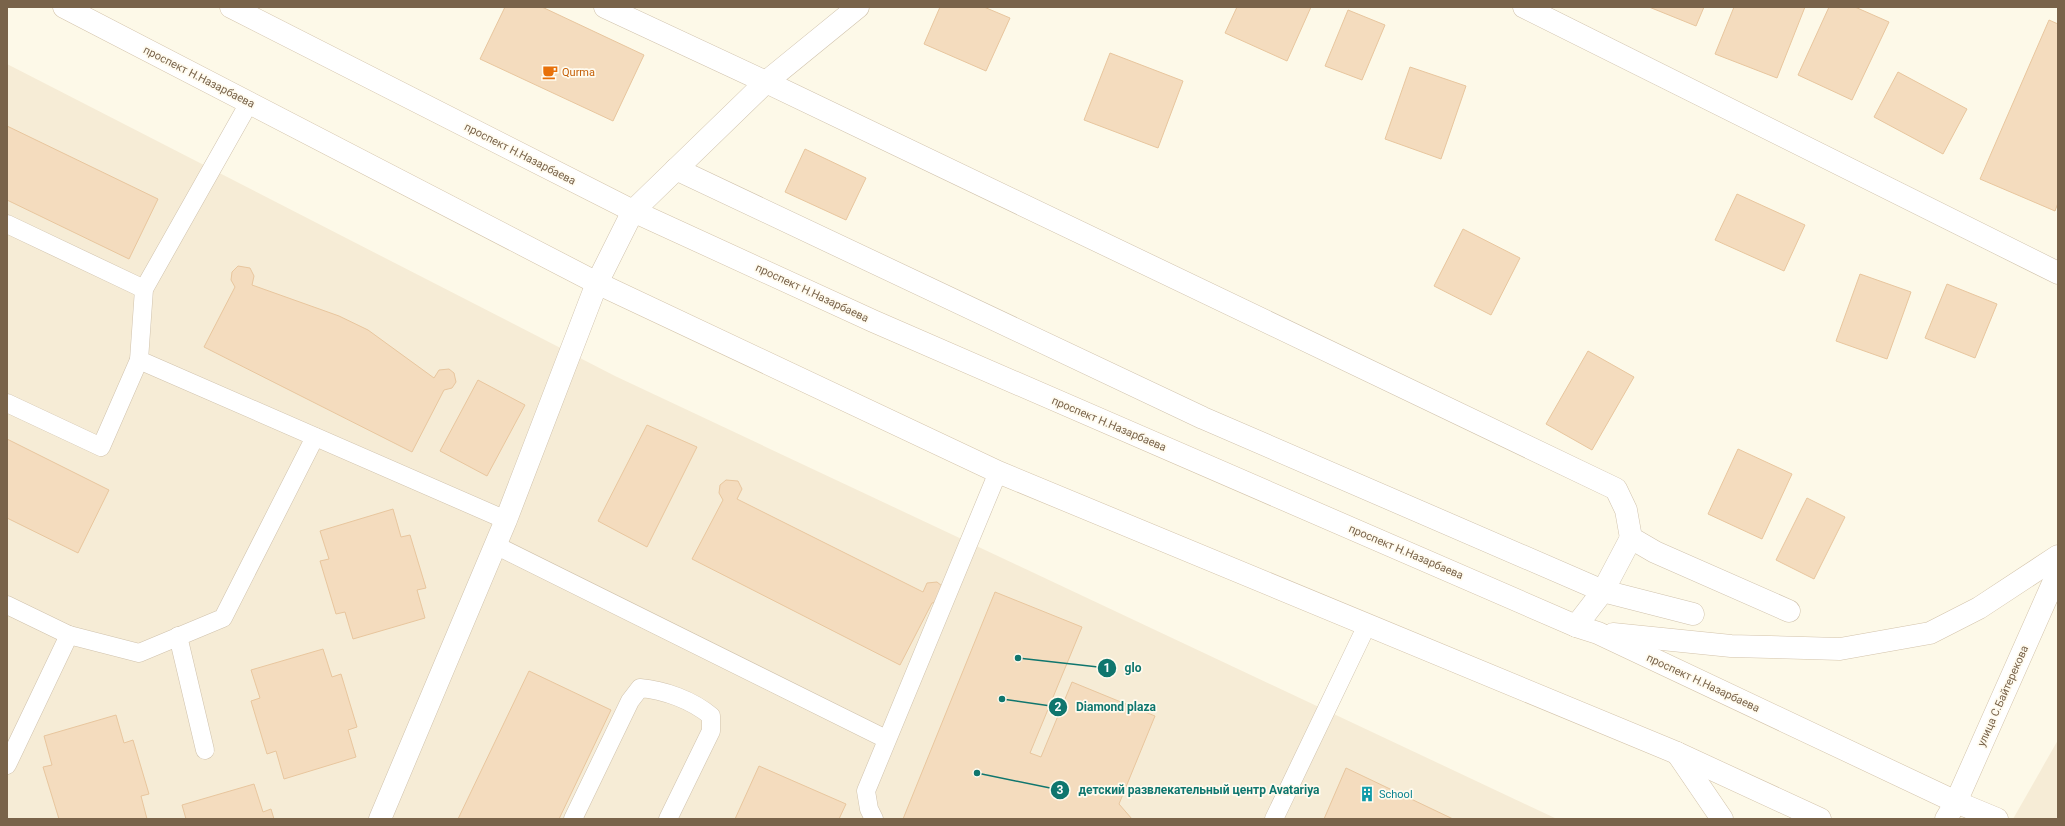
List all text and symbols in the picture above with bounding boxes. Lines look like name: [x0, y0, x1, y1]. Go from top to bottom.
street label: проспект Н.Назарбаева: [141, 43, 257, 111]
cafe icon: Qurma: [541, 63, 559, 81]
place label: Qurma: [562, 66, 595, 79]
street label: проспект Н.Назарбаева: [462, 120, 578, 188]
street label: проспект Н.Назарбаева: [753, 261, 871, 325]
street label: проспект Н.Назарбаева: [1050, 394, 1168, 454]
street label: проспект Н.Назарбаева: [1347, 522, 1465, 582]
street label: улица С.Байтерекова: [1975, 643, 2031, 749]
street label: проспект Н.Назарбаева: [1644, 651, 1762, 715]
callout: glo: [1097, 656, 1149, 680]
text: 1: [1104, 661, 1110, 675]
text: glo: [1125, 661, 1142, 675]
callout: Diamond plaza: [1048, 695, 1164, 719]
text: 2: [1055, 700, 1062, 714]
text: Diamond plaza: [1076, 700, 1157, 714]
callout: детский развлекательный центр Avatariya: [1050, 778, 1327, 802]
text: 3: [1057, 783, 1064, 797]
text: детский развлекательный центр Avatariya: [1078, 783, 1320, 797]
building icon: School: [1358, 785, 1376, 803]
place label: School: [1379, 788, 1413, 801]

